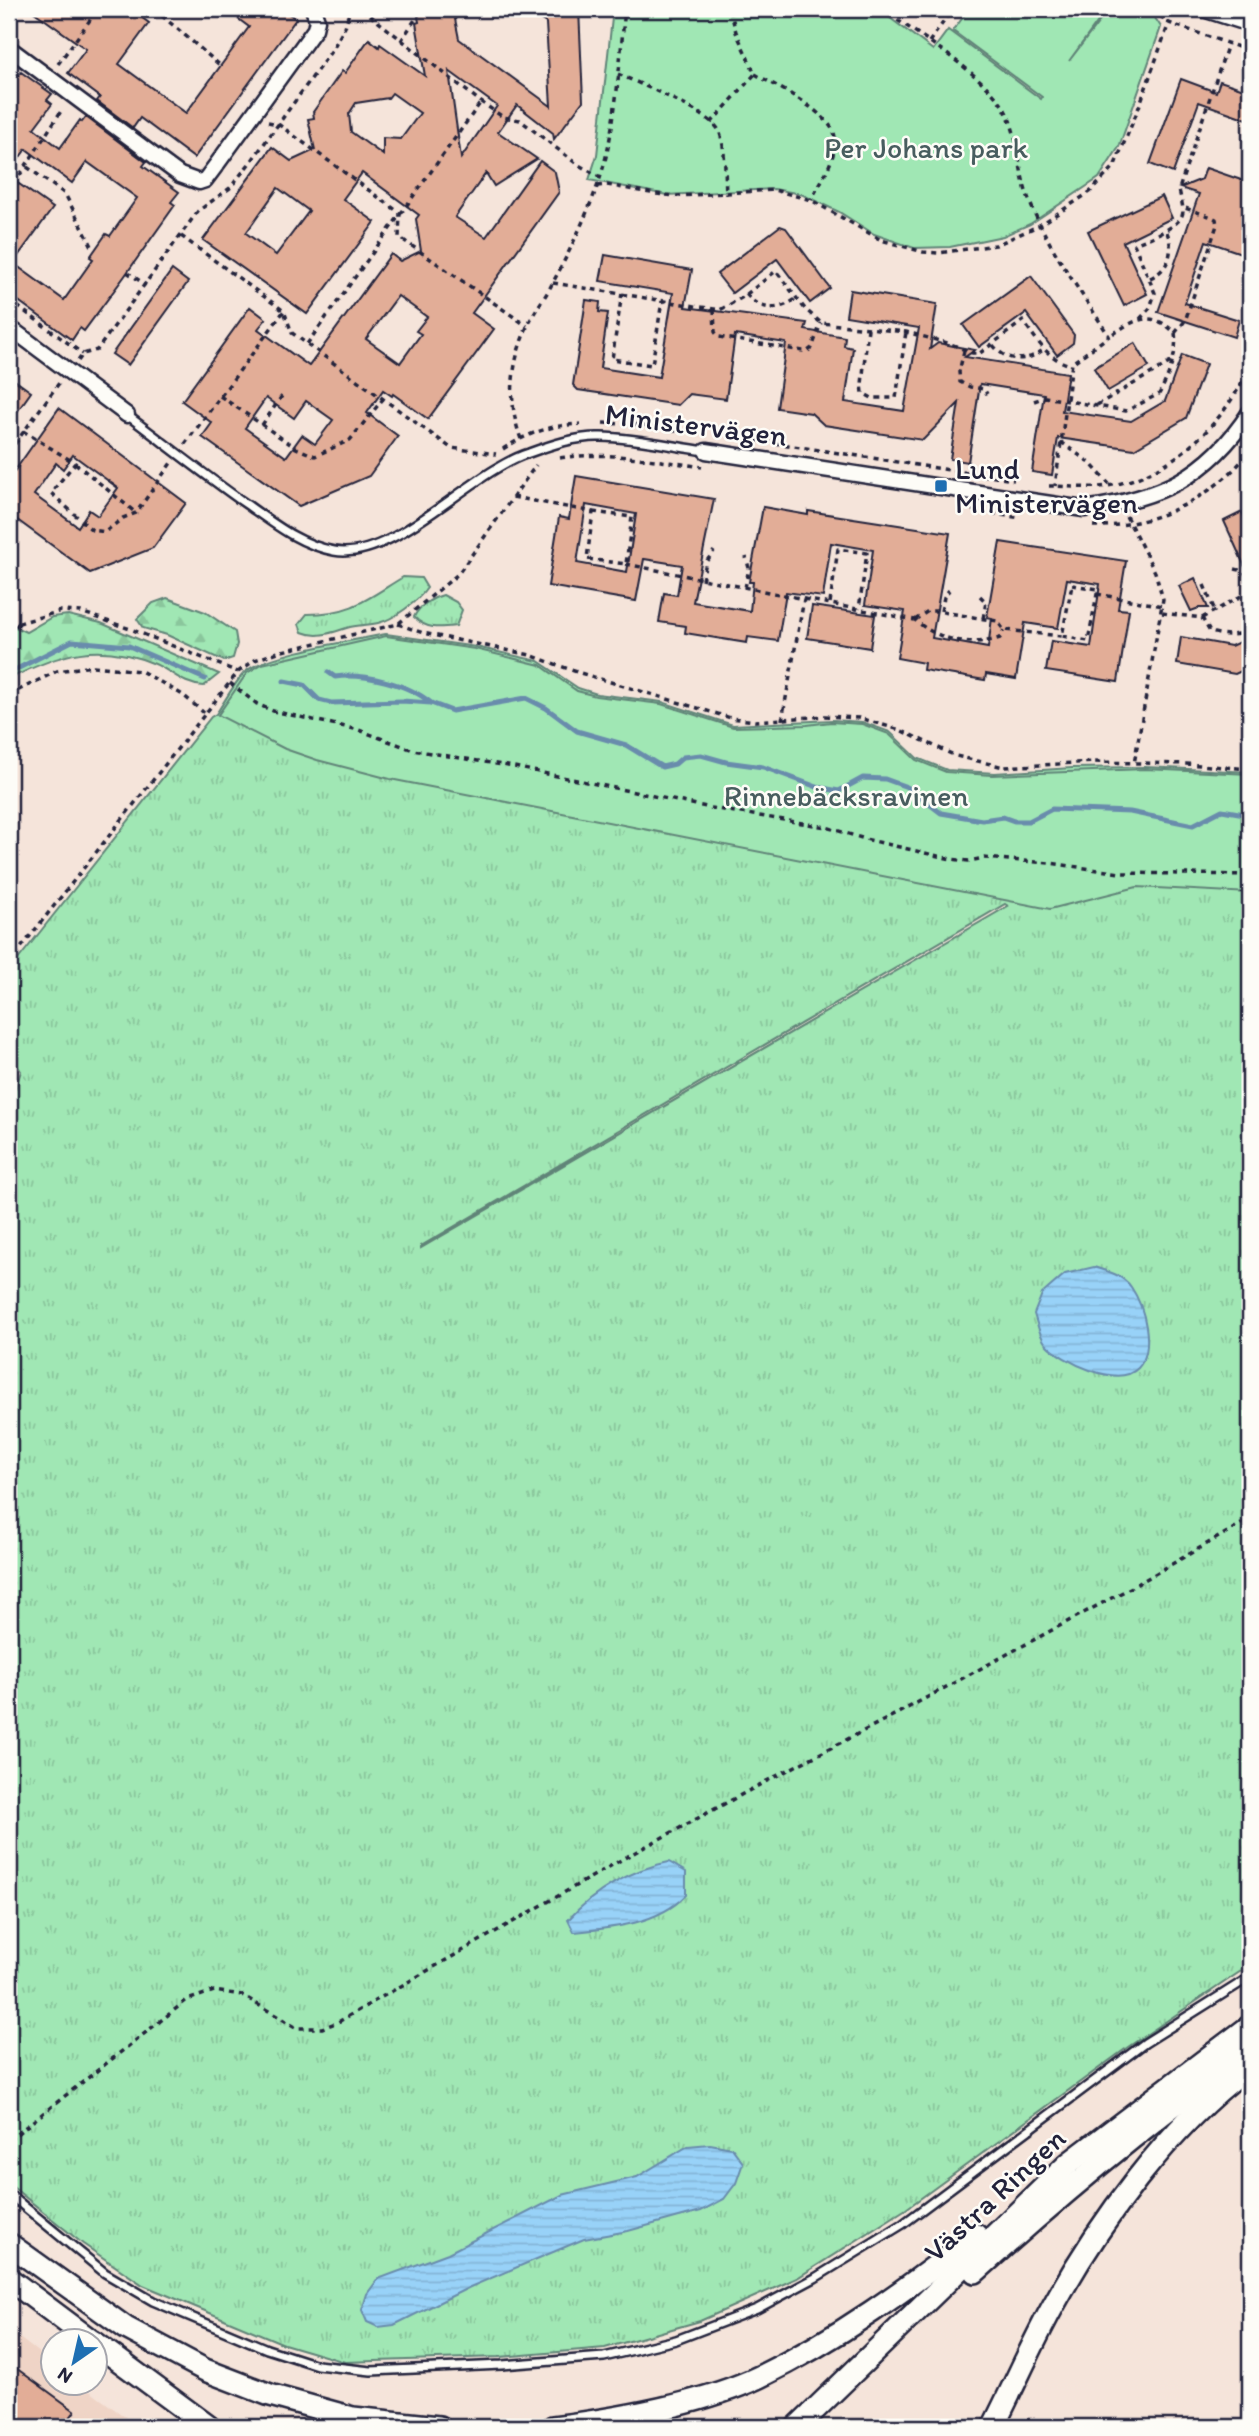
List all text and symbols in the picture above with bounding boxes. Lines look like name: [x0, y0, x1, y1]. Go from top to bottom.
park label: Per Johans park: [824, 129, 1029, 166]
street label: Ministervägen: [603, 395, 789, 454]
place label: Lund Ministervägen: [955, 450, 1138, 521]
marker: Lund Ministervägen: [933, 478, 949, 494]
park label: Rinnebäcksravinen: [724, 777, 968, 814]
street label: Västra Ringen: [916, 2120, 1073, 2270]
north arrow: [38, 2328, 108, 2398]
text: N: [53, 2363, 77, 2389]

